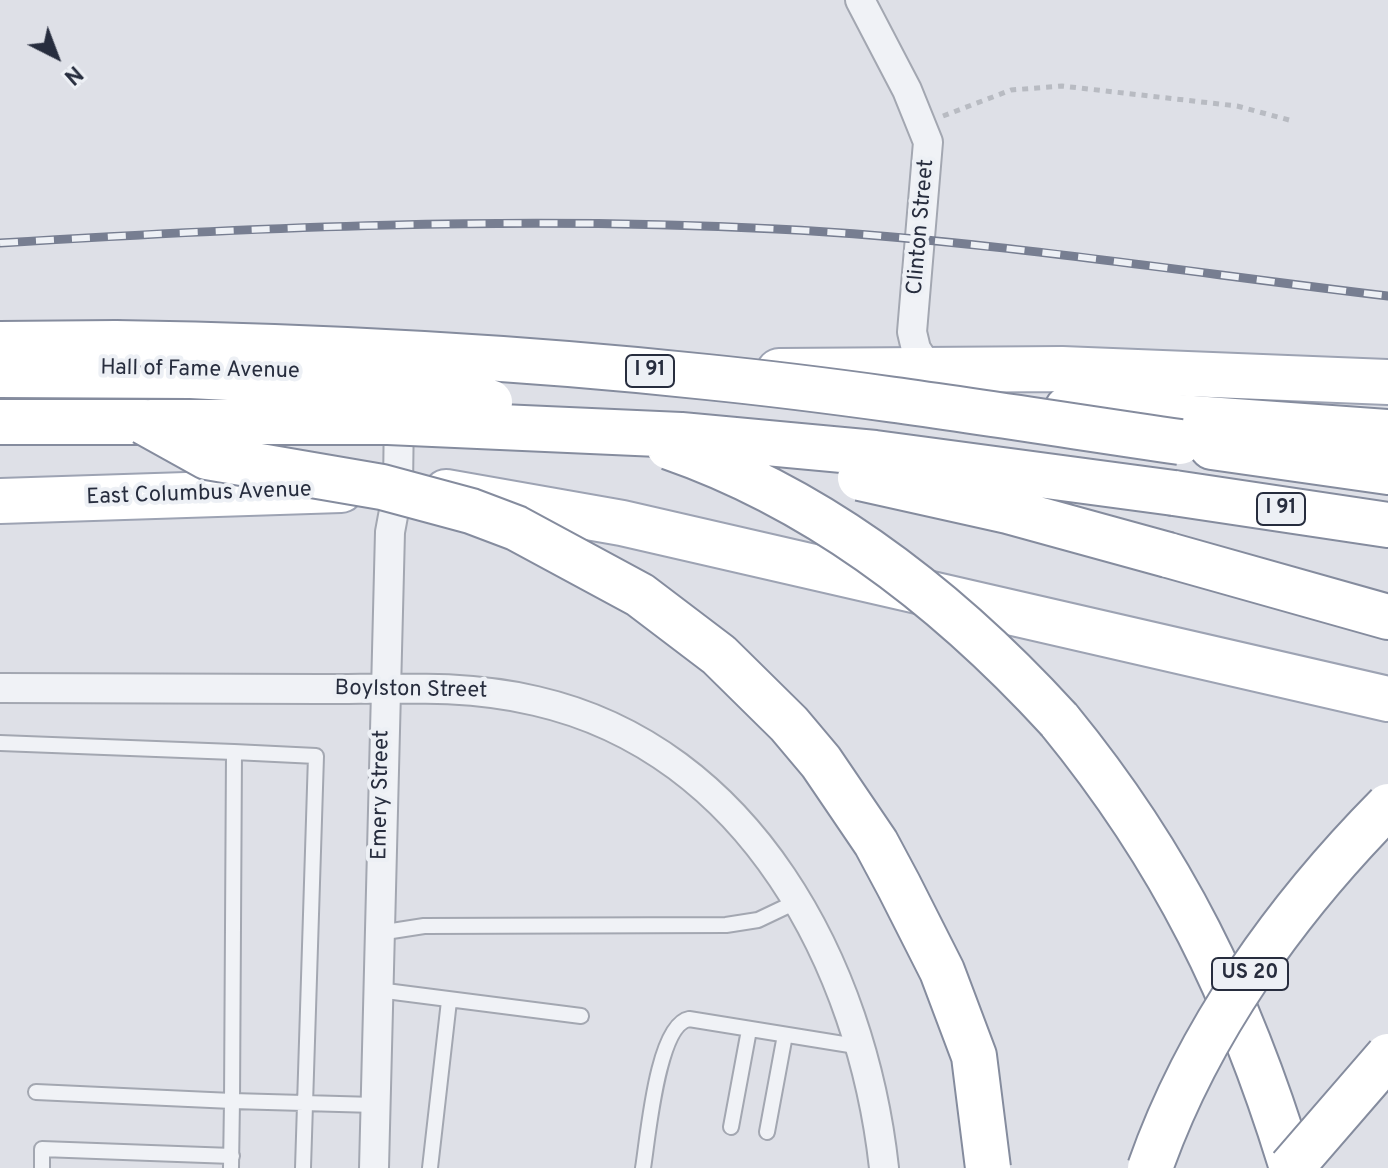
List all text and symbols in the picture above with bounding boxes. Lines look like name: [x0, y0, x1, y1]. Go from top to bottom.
north arrow: [16, 16, 96, 96]
text: N: [57, 59, 87, 90]
street label: Clinton Street: [903, 158, 941, 296]
road number: I 91: [626, 355, 674, 387]
street label: Hall of Fame Avenue: [100, 356, 300, 386]
street label: East Columbus Avenue: [86, 478, 312, 512]
road number: I 91: [1257, 493, 1305, 525]
street label: Boylston Street: [334, 676, 488, 706]
street label: Emery Street: [368, 730, 396, 860]
road number: US 20: [1212, 958, 1288, 990]

